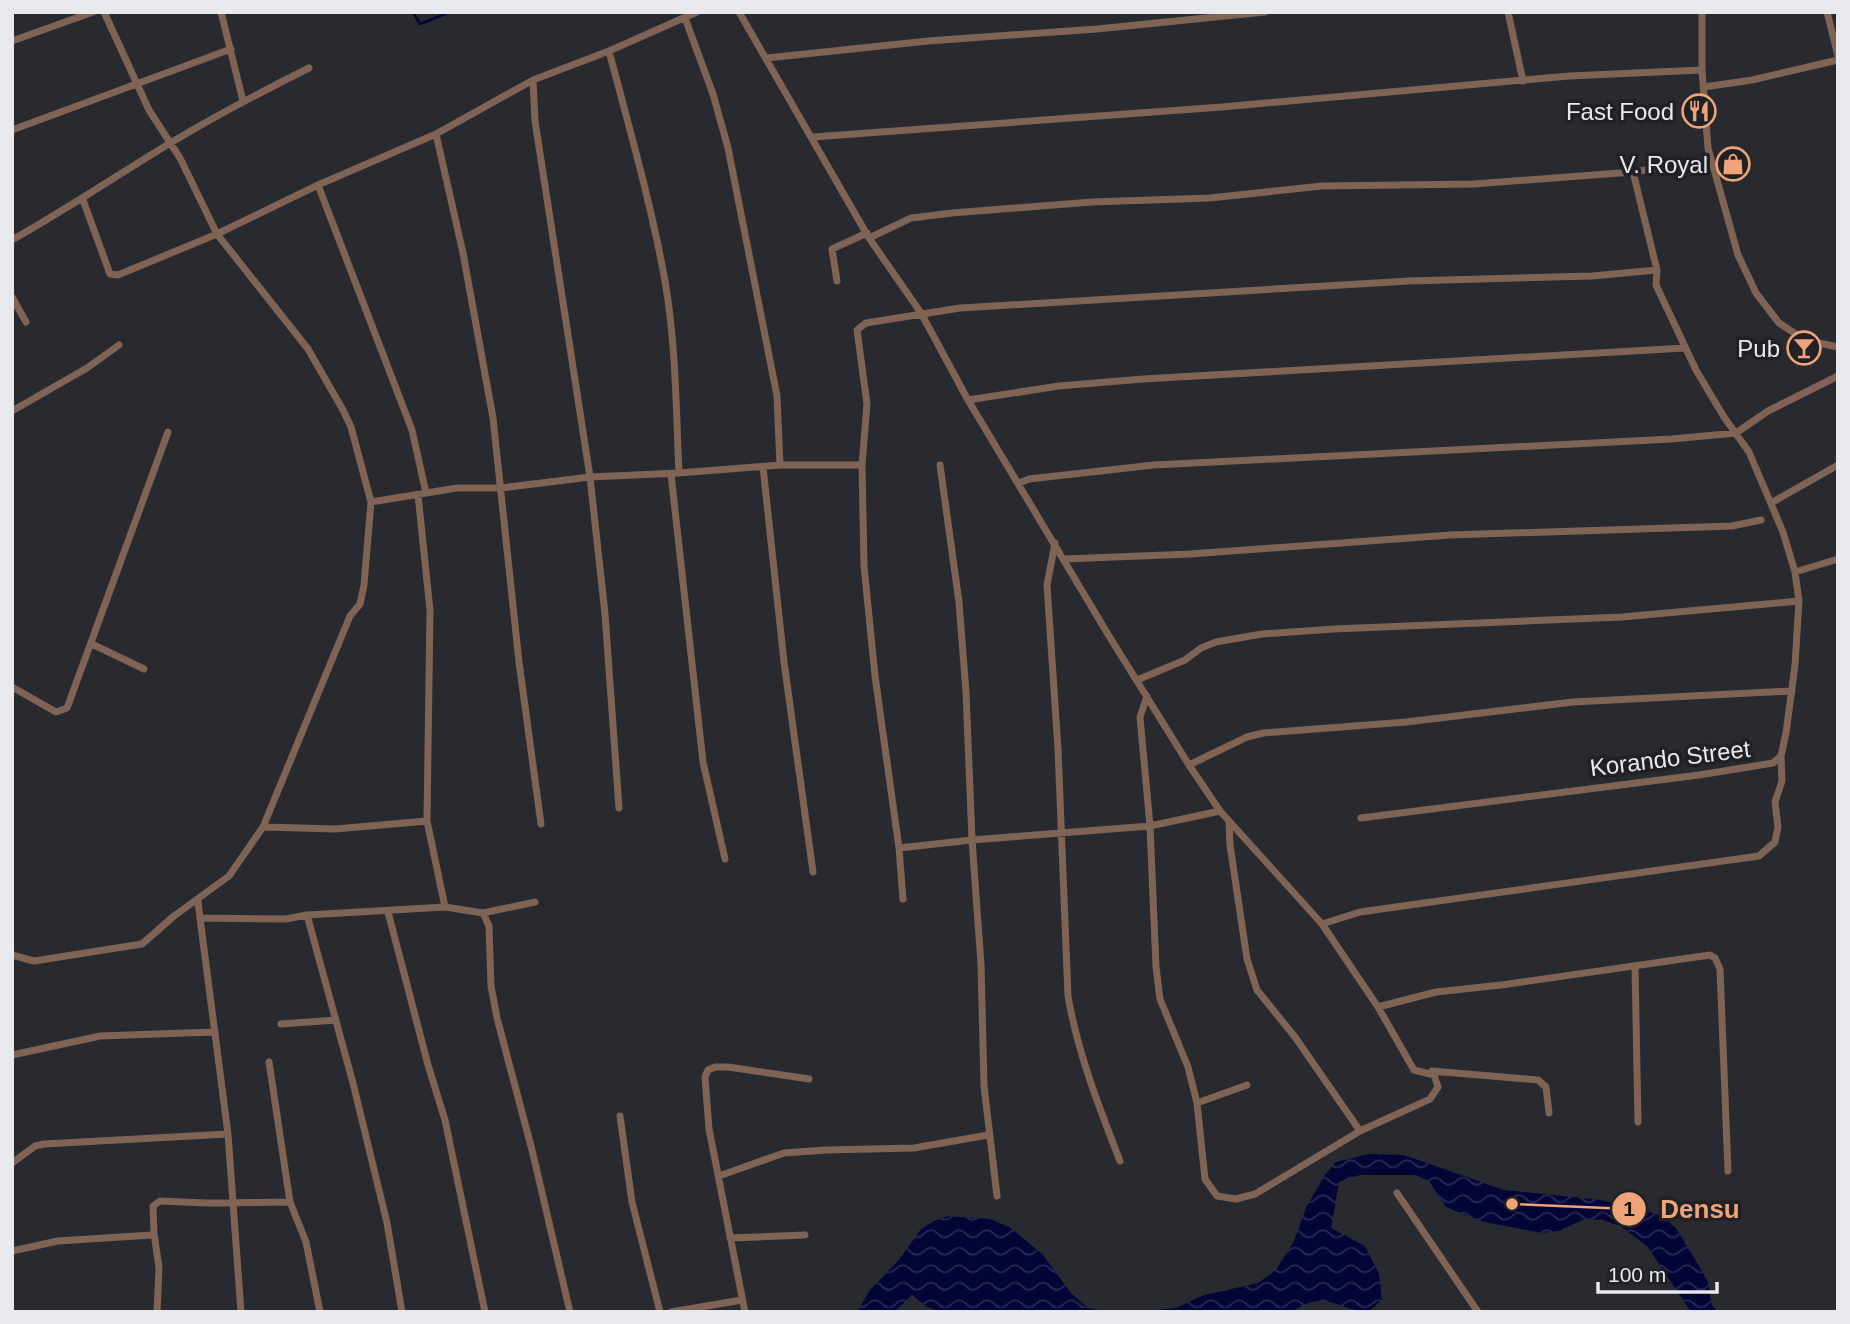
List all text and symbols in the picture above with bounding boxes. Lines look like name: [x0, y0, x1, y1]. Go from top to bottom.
restaurant icon: Fast Food: [1680, 92, 1718, 130]
place label: Fast Food: [1566, 98, 1674, 125]
shop icon: V. Royal: [1714, 145, 1752, 183]
place label: V. Royal: [1620, 151, 1708, 178]
bar icon: Pub: [1785, 329, 1823, 367]
place label: Pub: [1737, 335, 1780, 362]
street label: Korando Street: [1588, 735, 1752, 781]
callout: Densu: [1611, 1185, 1754, 1232]
text: Densu: [1660, 1194, 1740, 1224]
text: 1: [1623, 1197, 1635, 1220]
scale bar: [1598, 1250, 1717, 1294]
text: 100 m: [1608, 1263, 1666, 1286]

